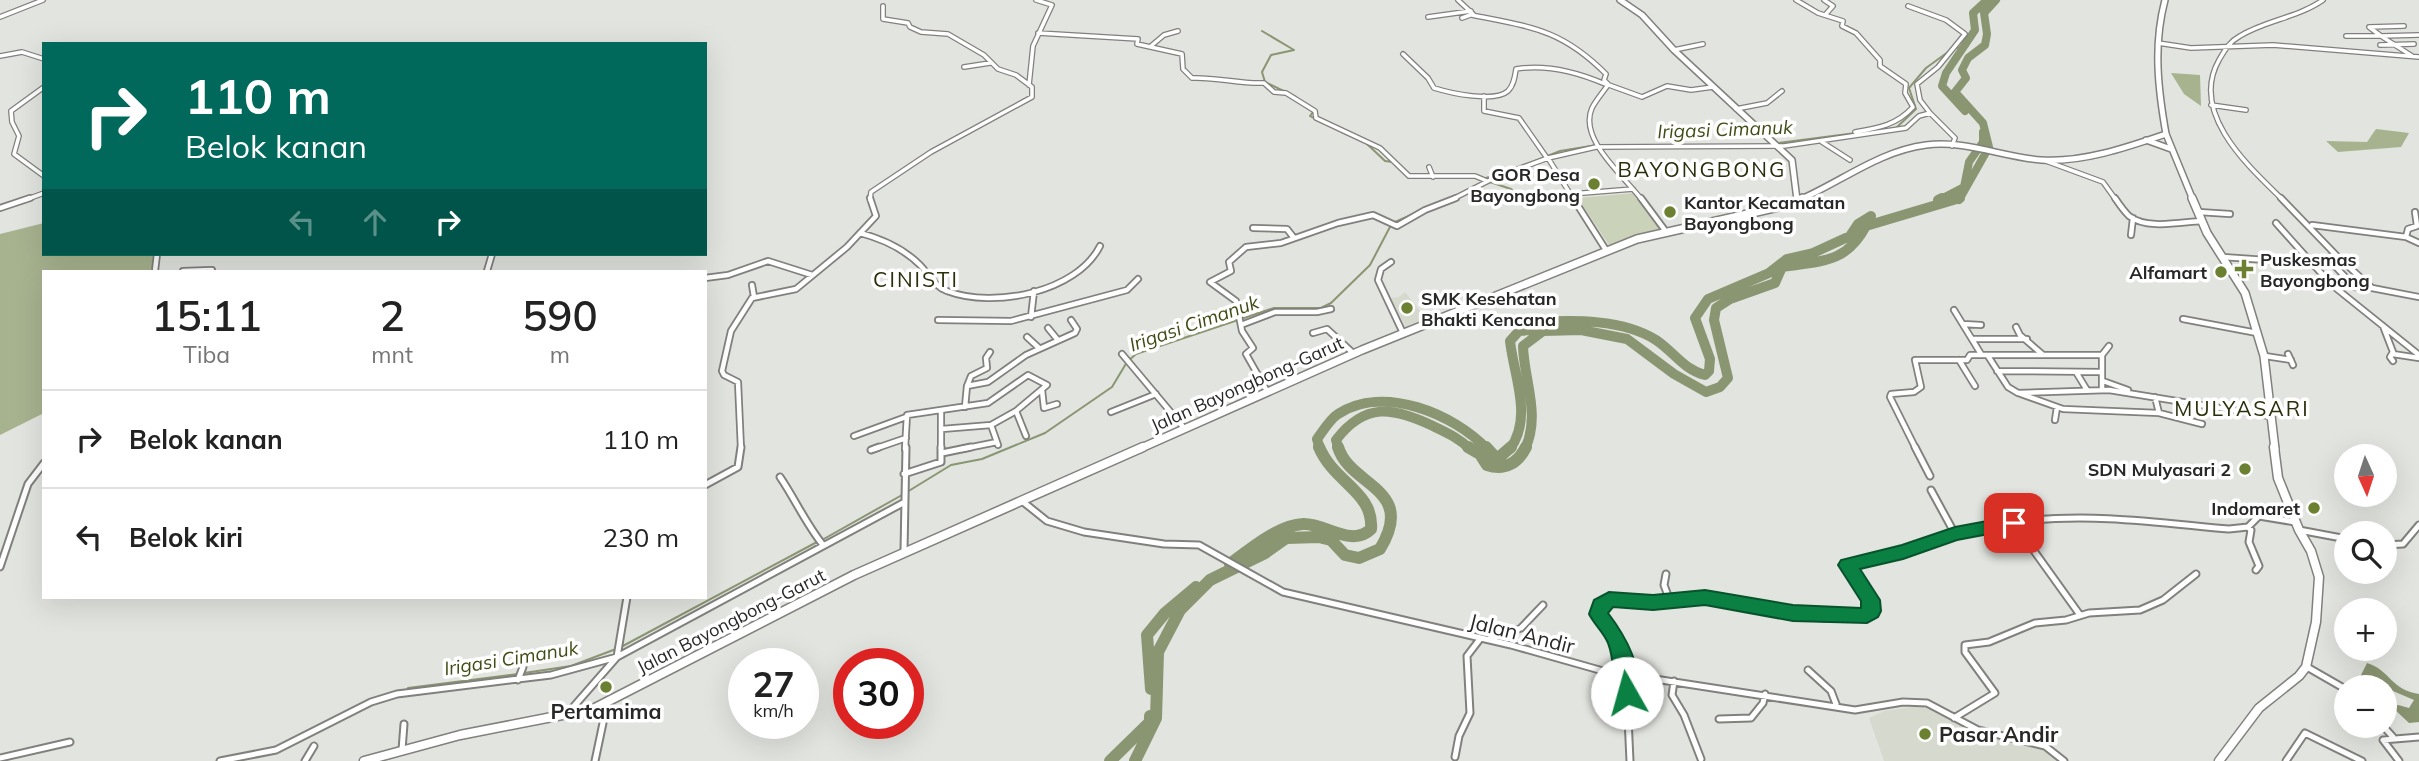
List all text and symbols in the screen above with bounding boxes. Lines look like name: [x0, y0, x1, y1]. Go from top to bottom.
text: 110 m: [185, 65, 331, 126]
icon: right: [70, 70, 161, 161]
water label: Irigasi Cimanuk: [1657, 115, 1794, 143]
text: Belok kanan: [185, 126, 367, 166]
district label: BAYONGBONG: [1618, 156, 1786, 182]
place label: GOR Desa Bayongbong: [1470, 163, 1580, 207]
marker: GOR Desa Bayongbong: [1586, 176, 1602, 192]
place label: Kantor Kecamatan Bayongbong: [1684, 191, 1845, 235]
icon: left: [283, 203, 321, 241]
icon: ahead: [356, 203, 394, 241]
icon: right: [429, 203, 467, 241]
marker: Kantor Kecamatan Bayongbong: [1662, 204, 1678, 220]
place label: Puskesmas Bayongbong: [2260, 248, 2370, 292]
marker: Puskesmas Bayongbong: [2234, 259, 2254, 279]
place label: Alfamart: [2129, 261, 2207, 284]
marker: Alfamart: [2213, 264, 2229, 280]
district label: CINISTI: [873, 266, 959, 292]
place label: SMK Kesehatan Bhakti Kencana: [1421, 287, 1557, 331]
text: 15:11: [151, 289, 262, 342]
text: 2: [379, 289, 405, 342]
text: 590: [522, 289, 598, 342]
water label: Irigasi Cimanuk: [1126, 289, 1263, 356]
marker: SMK Kesehatan Bhakti Kencana: [1399, 300, 1415, 316]
street label: Jalan Bayongbong-Garut: [1147, 331, 1347, 437]
text: Tiba: [183, 340, 230, 369]
text: mnt: [371, 340, 413, 369]
text: m: [550, 340, 570, 369]
district label: MULYASARI: [2174, 395, 2310, 421]
icon: right: [70, 420, 108, 458]
text: Belok kanan: [129, 423, 283, 456]
text: 110 m: [603, 423, 679, 456]
north arrow: [2334, 444, 2398, 508]
map controls: [2334, 444, 2397, 738]
place label: SDN Mulyasari 2: [2088, 458, 2231, 481]
marker: SDN Mulyasari 2: [2237, 461, 2253, 477]
pin: [1984, 493, 2044, 553]
place label: Indomaret: [2211, 497, 2300, 520]
marker: Indomaret: [2306, 500, 2322, 516]
icon: arrive: [1995, 504, 2033, 542]
icon: left: [70, 518, 108, 556]
text: Belok kiri: [129, 521, 243, 554]
text: 230 m: [603, 521, 679, 554]
button: search: [2334, 521, 2397, 584]
street label: Jalan Bayongbong-Garut: [633, 563, 829, 679]
button: +: [2334, 598, 2397, 661]
street label: Jalan Andir: [1467, 607, 1578, 659]
water label: Irigasi Cimanuk: [442, 635, 581, 680]
speed limit sign: 30: [833, 648, 924, 739]
position arrow: [1590, 656, 1664, 730]
text: 27: [752, 662, 795, 706]
button: −: [2334, 675, 2397, 738]
marker: Pertamima: [598, 679, 614, 695]
place label: Pertamima: [550, 698, 662, 724]
text: km/h: [753, 699, 794, 722]
place label: Pasar Andir: [1939, 721, 2059, 747]
marker: Pasar Andir: [1917, 726, 1933, 742]

